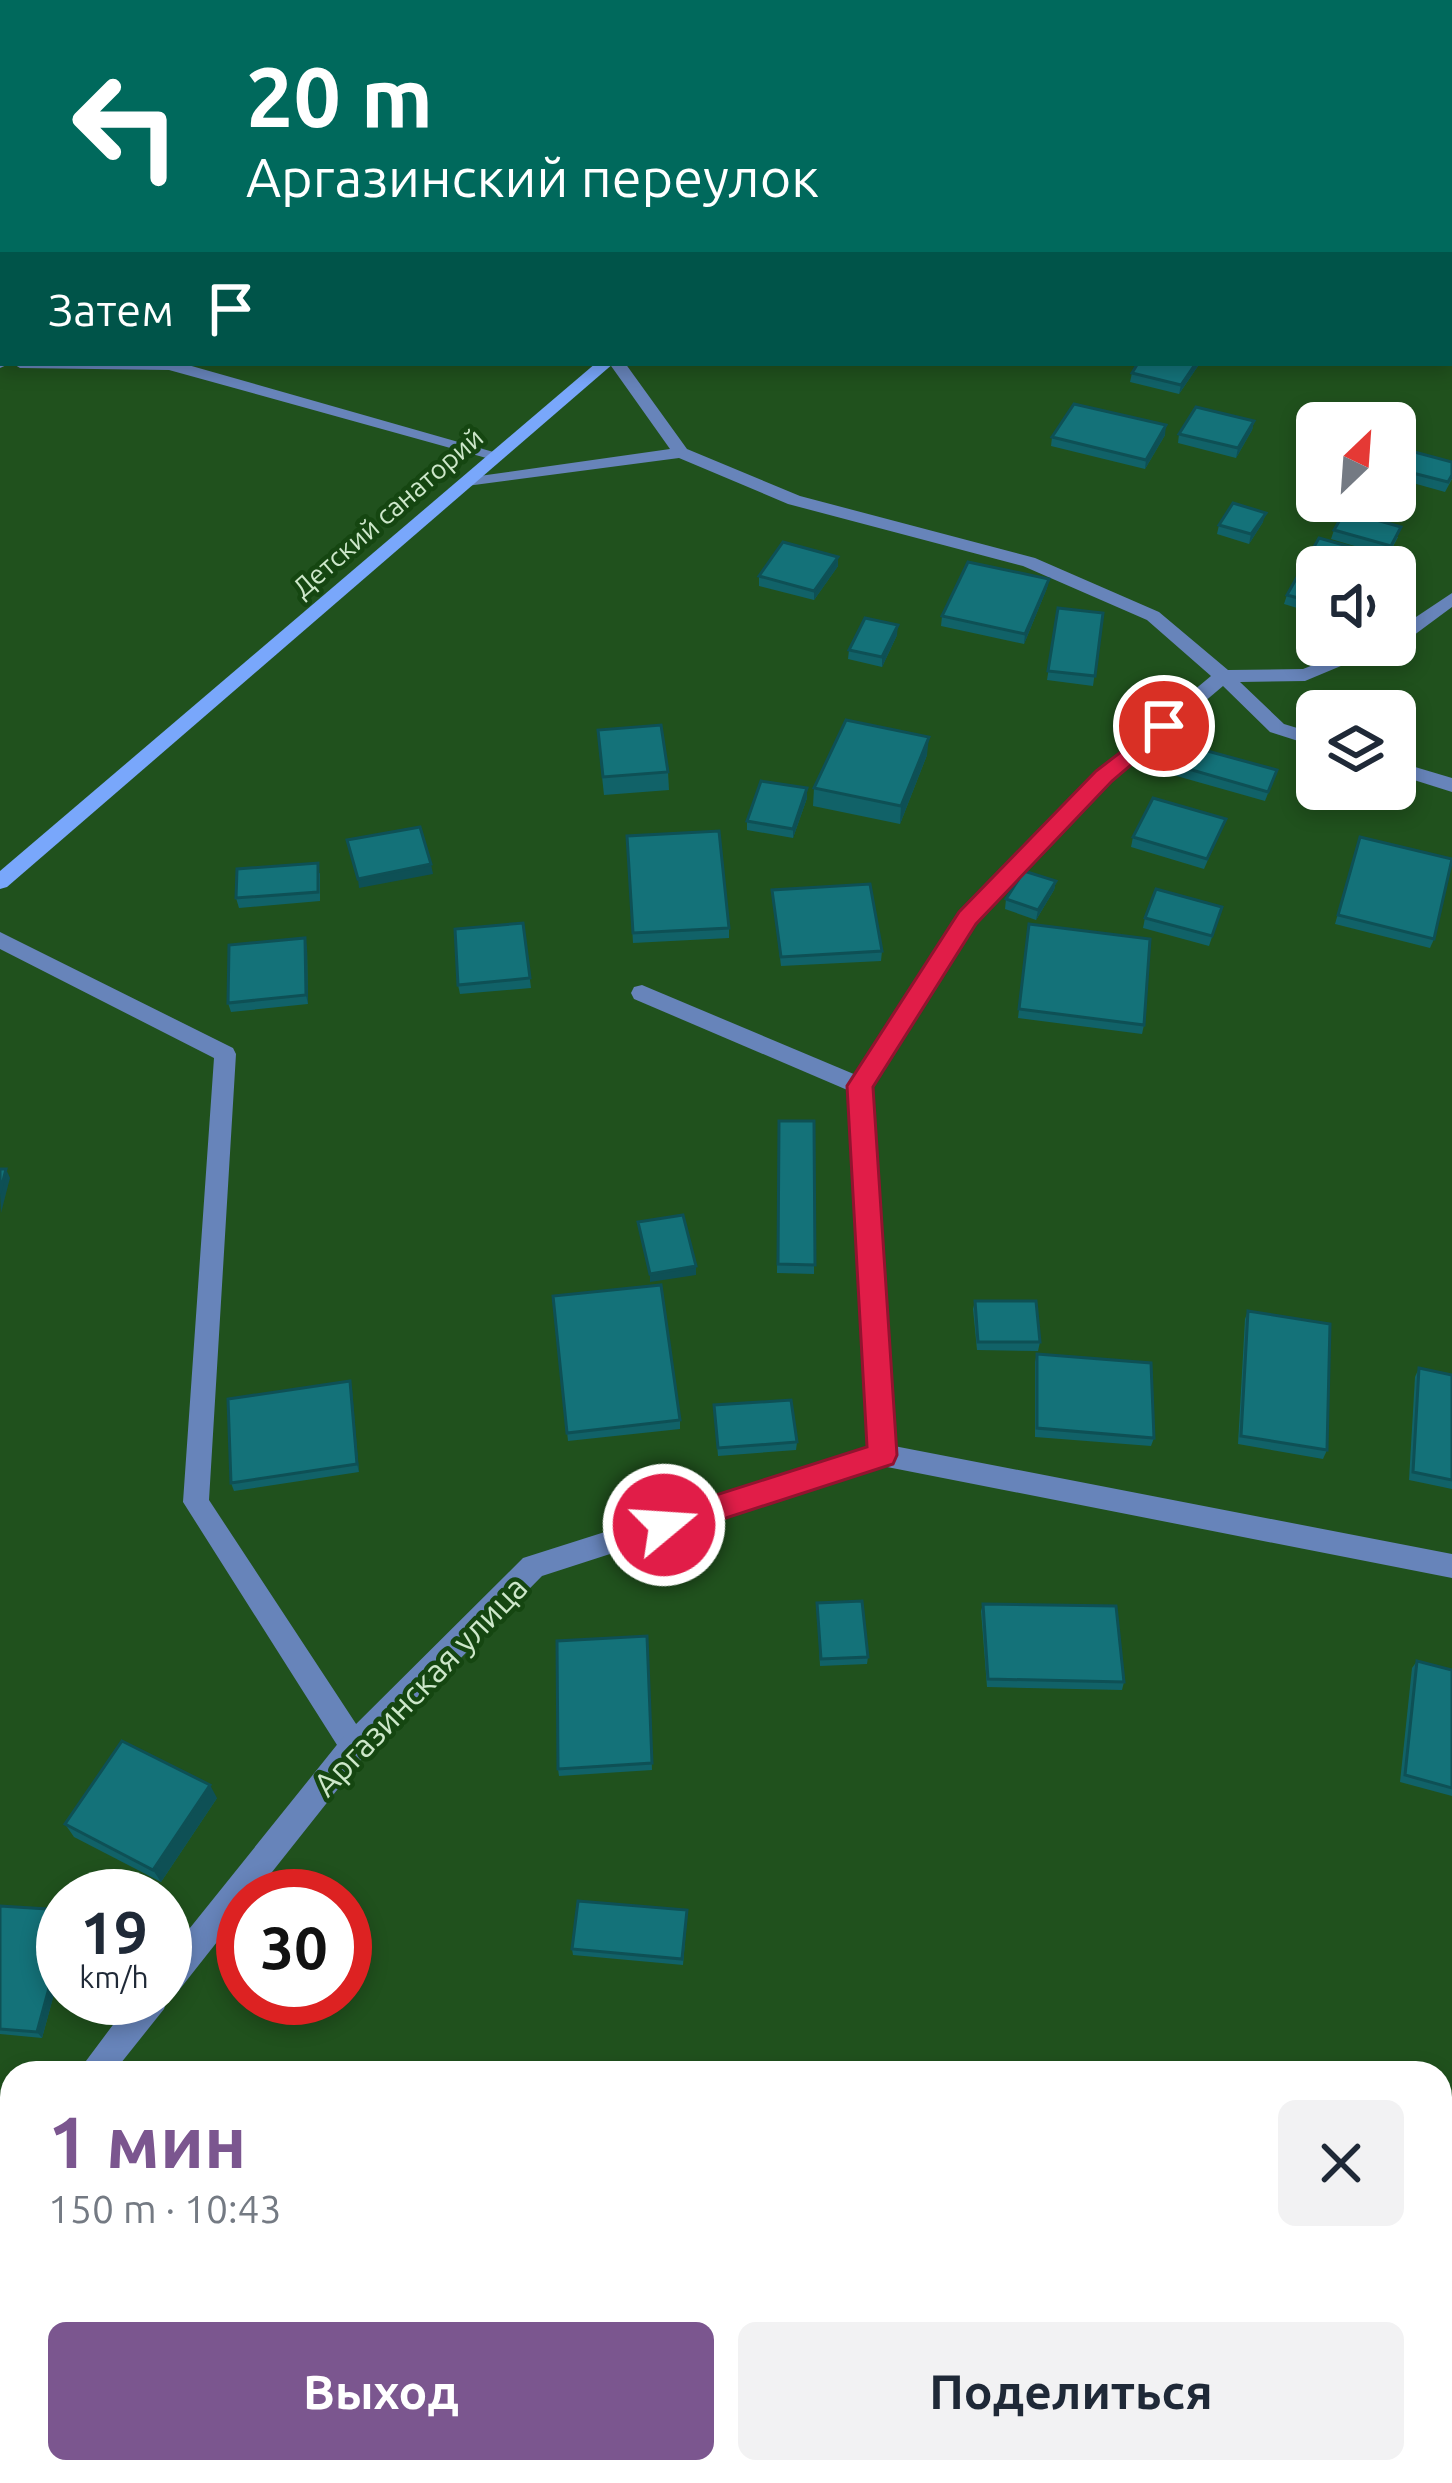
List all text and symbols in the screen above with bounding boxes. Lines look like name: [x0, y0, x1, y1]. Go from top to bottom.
icon: left: [48, 48, 204, 204]
text: 20 m: [246, 49, 433, 143]
text: Аргазинский переулок: [246, 147, 819, 207]
icon: arrive: [198, 276, 264, 342]
text: Затем: [48, 284, 174, 335]
north arrow: [1296, 402, 1416, 522]
map controls: [1296, 402, 1416, 810]
street label: Детский санаторий: [286, 422, 488, 603]
button: sound: [1296, 546, 1416, 666]
pin: [1113, 675, 1215, 777]
button: layers: [1296, 690, 1416, 810]
icon: arrive: [1131, 693, 1197, 759]
position arrow: [601, 1462, 727, 1588]
street label: Аргазинская улица: [305, 1568, 534, 1803]
speed limit sign: 30: [216, 1869, 372, 2025]
text: 19: [80, 1898, 148, 1965]
text: km/h: [79, 1960, 149, 1994]
button: close: [1278, 2100, 1404, 2226]
text: 1 мин: [48, 2101, 247, 2182]
text: 150 m · 10:43: [48, 2187, 282, 2230]
button: Выход: [48, 2322, 714, 2460]
button: Поделиться: [738, 2322, 1404, 2460]

